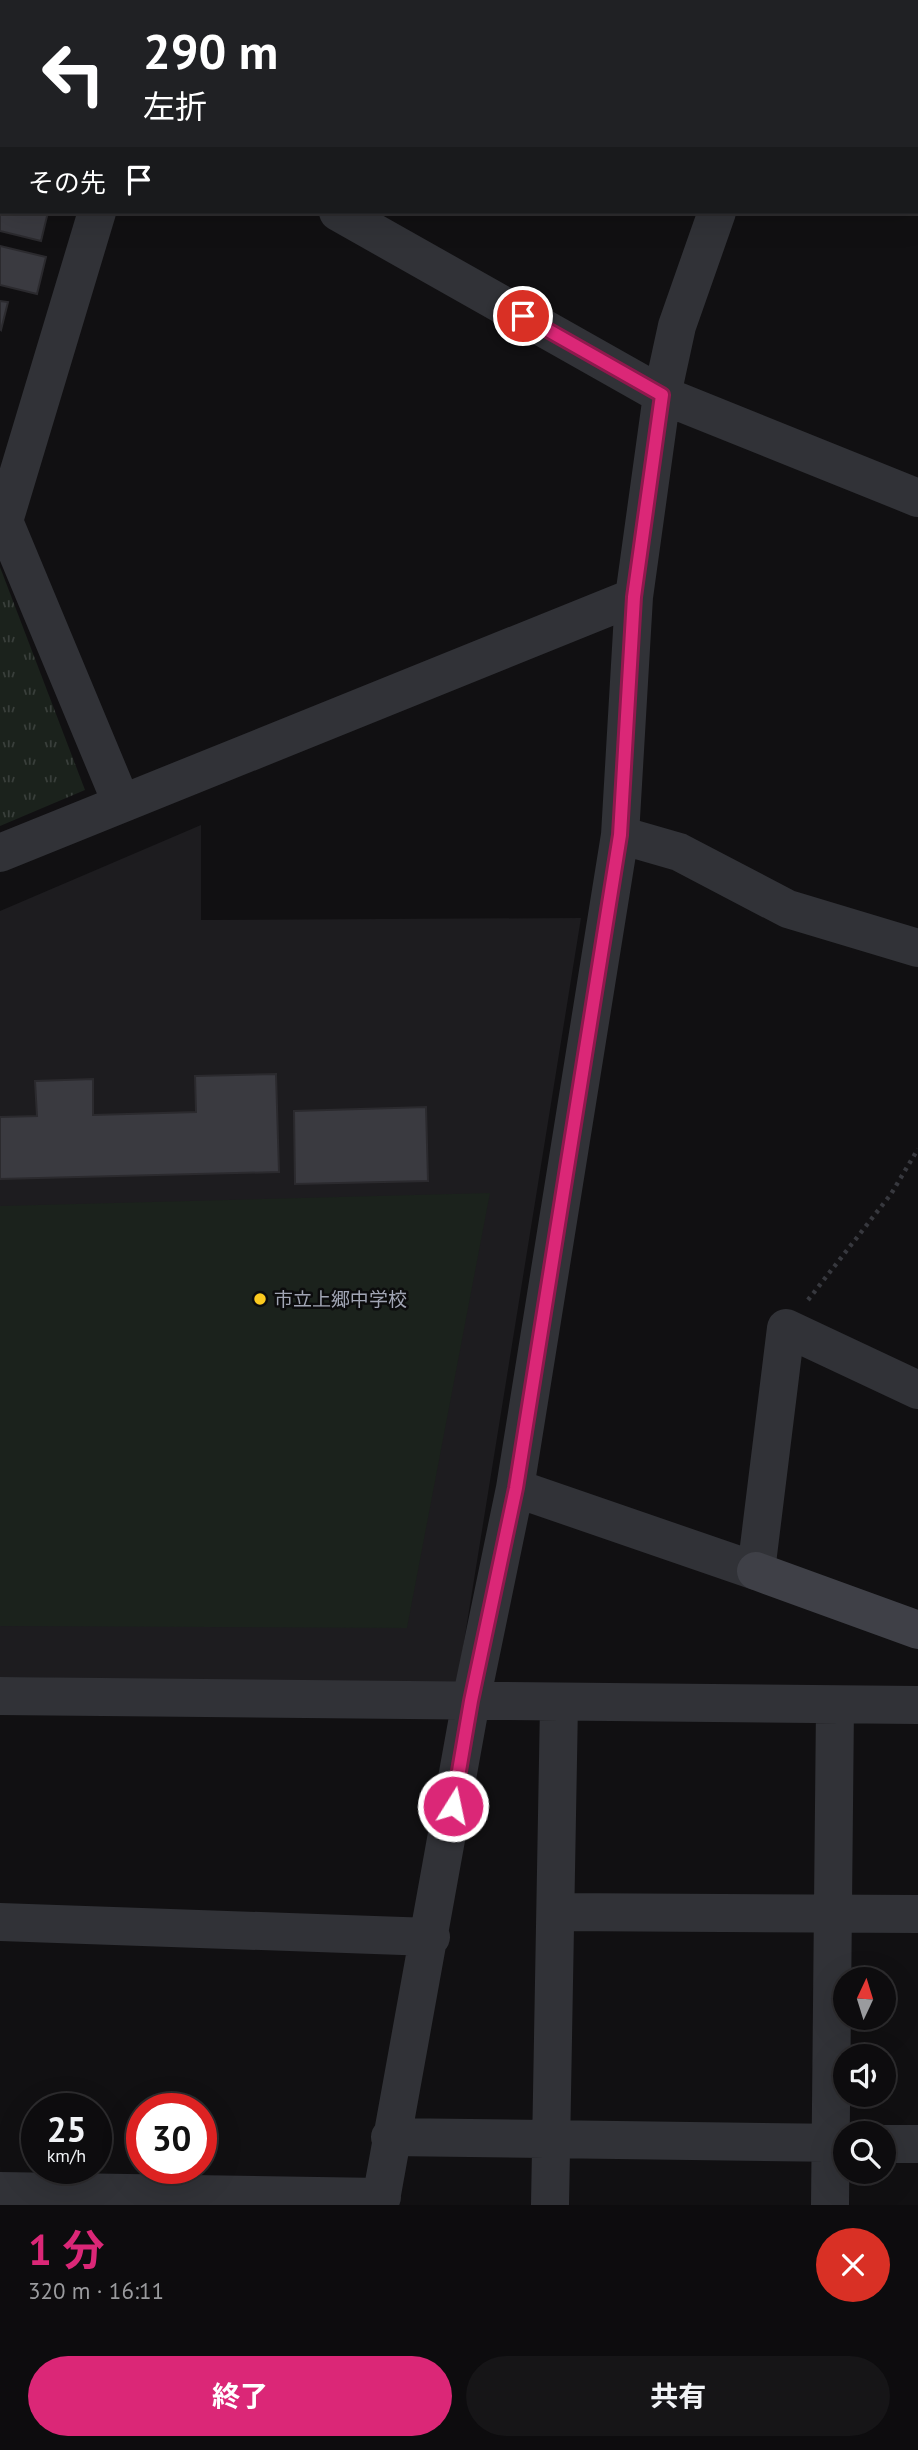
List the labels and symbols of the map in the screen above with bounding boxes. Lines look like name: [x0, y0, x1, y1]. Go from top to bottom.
pin: [493, 286, 553, 346]
place label: 市立上郷中学校: [274, 1287, 407, 1311]
marker: 市立上郷中学校: [252, 1291, 268, 1307]
position arrow: [416, 1769, 490, 1843]
north arrow: [833, 1967, 896, 2030]
speed limit sign: 30: [126, 2093, 217, 2184]

